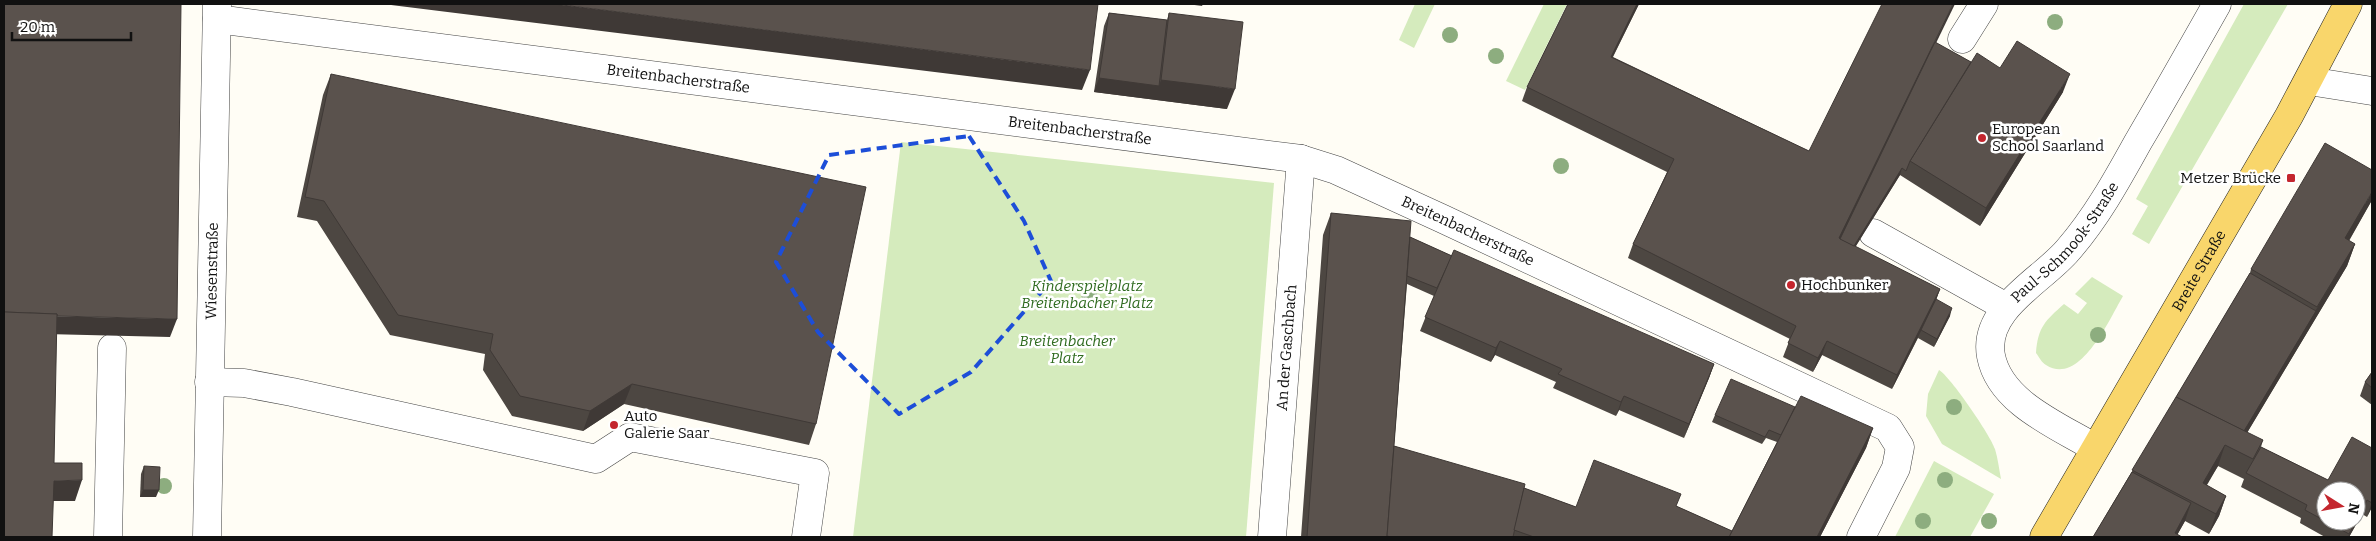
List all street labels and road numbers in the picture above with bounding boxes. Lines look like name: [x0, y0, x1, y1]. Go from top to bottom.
street label: Breitenbacherstraße: [605, 60, 751, 97]
street label: Breitenbacherstraße: [1007, 112, 1153, 149]
street label: Paul-Schmook-Straße: [2007, 179, 2122, 306]
street label: Breitenbacherstraße: [1399, 192, 1537, 270]
street label: Wiesenstraße: [202, 222, 222, 320]
street label: Breite Straße: [2168, 227, 2230, 315]
street label: An der Gaschbach: [1273, 283, 1300, 411]

